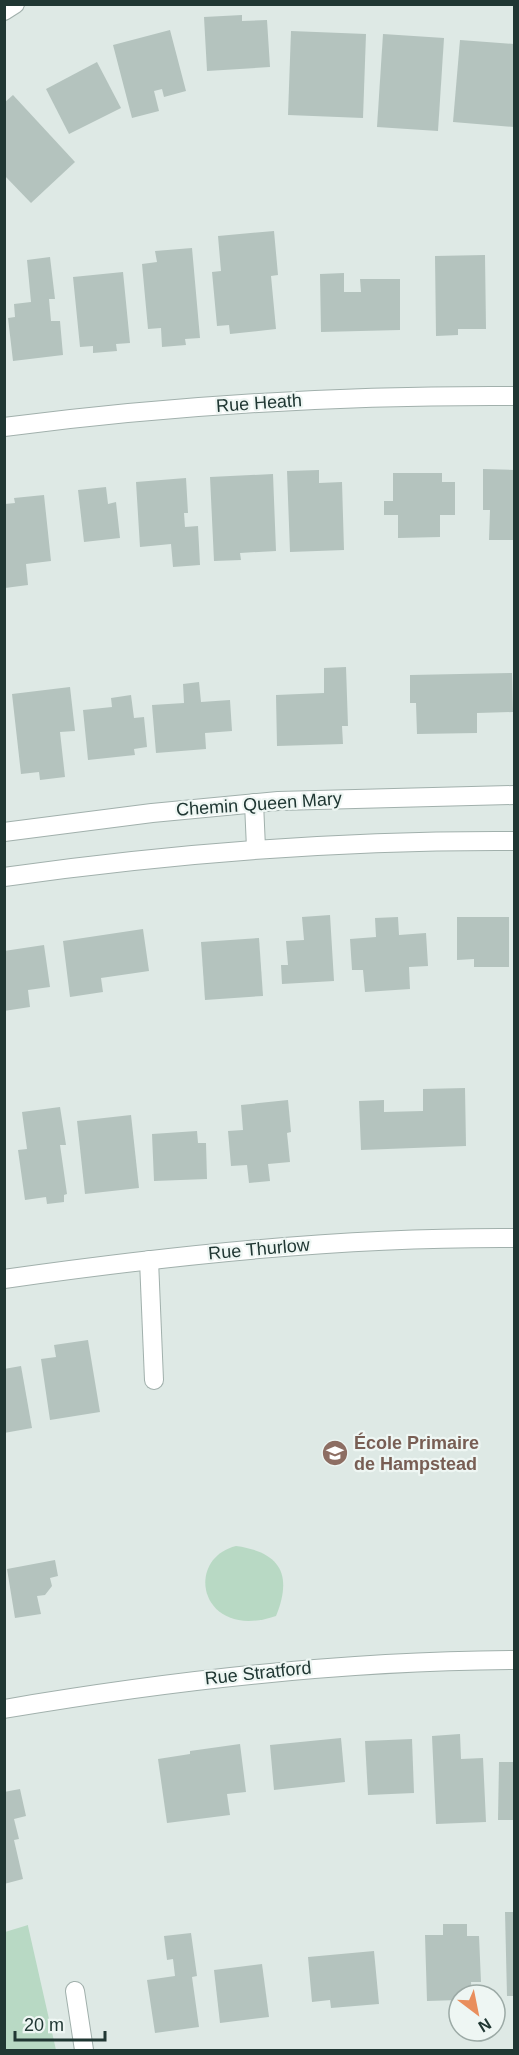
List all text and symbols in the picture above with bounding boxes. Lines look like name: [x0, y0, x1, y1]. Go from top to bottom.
street label: Rue Heath: [215, 390, 303, 416]
street label: Chemin Queen Mary: [175, 788, 343, 820]
street label: Rue Thurlow: [207, 1235, 312, 1263]
place label: École Primaire de Hampstead: [354, 1432, 479, 1474]
school or university icon: École Primaire de Hampstead: [320, 1438, 350, 1468]
street label: Rue Stratford: [204, 1657, 312, 1689]
north arrow: [447, 1983, 507, 2043]
scale bar: [15, 2004, 105, 2042]
text: 20 m: [24, 2015, 64, 2035]
text: N: [475, 2015, 494, 2036]

